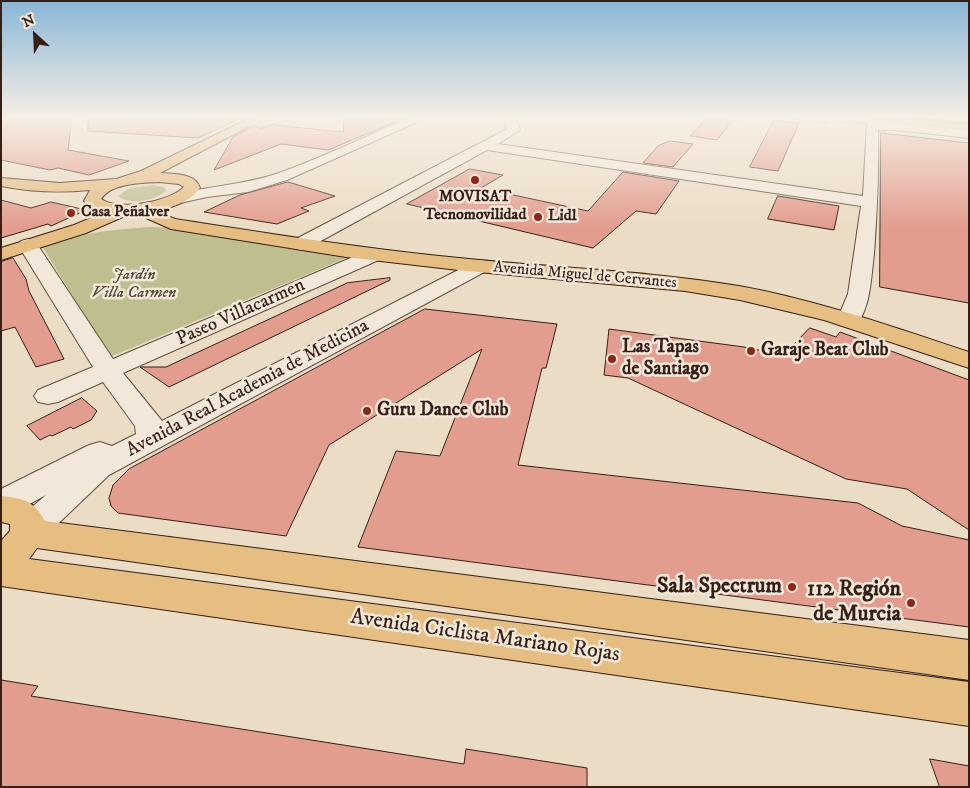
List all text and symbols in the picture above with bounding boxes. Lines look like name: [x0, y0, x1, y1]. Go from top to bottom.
north arrow: [10, 10, 60, 60]
text: N: [20, 11, 38, 32]
marker: MOVISAT Tecnomovilidad: [469, 174, 481, 186]
place label: MOVISAT Tecnomovilidad: [424, 188, 526, 226]
place label: Casa Peñalver: [81, 203, 169, 223]
marker: Casa Peñalver: [65, 207, 77, 219]
place label: Lidl: [548, 207, 576, 227]
marker: Lidl: [532, 211, 544, 223]
street label: Avenida Miguel de Cervantes: [493, 258, 677, 294]
park label: Jardín Villa Carmen: [92, 266, 176, 304]
street label: Paseo Villacarmen: [173, 274, 309, 352]
street label: Avenida Real Academia de Medicina: [123, 315, 373, 463]
place label: Las Tapas de Santiago: [622, 337, 709, 381]
place label: Garaje Beat Club: [761, 340, 888, 362]
marker: Garaje Beat Club: [745, 345, 757, 357]
marker: Las Tapas de Santiago: [606, 353, 618, 365]
place label: Guru Dance Club: [377, 400, 508, 422]
marker: Guru Dance Club: [361, 405, 373, 417]
place label: Sala Spectrum: [657, 574, 782, 600]
place label: 112 Región de Murcia: [807, 577, 901, 628]
marker: Sala Spectrum: [786, 581, 798, 593]
marker: 112 Región de Murcia: [905, 597, 917, 609]
street label: Avenida Ciclista Mariano Rojas: [349, 605, 621, 669]

